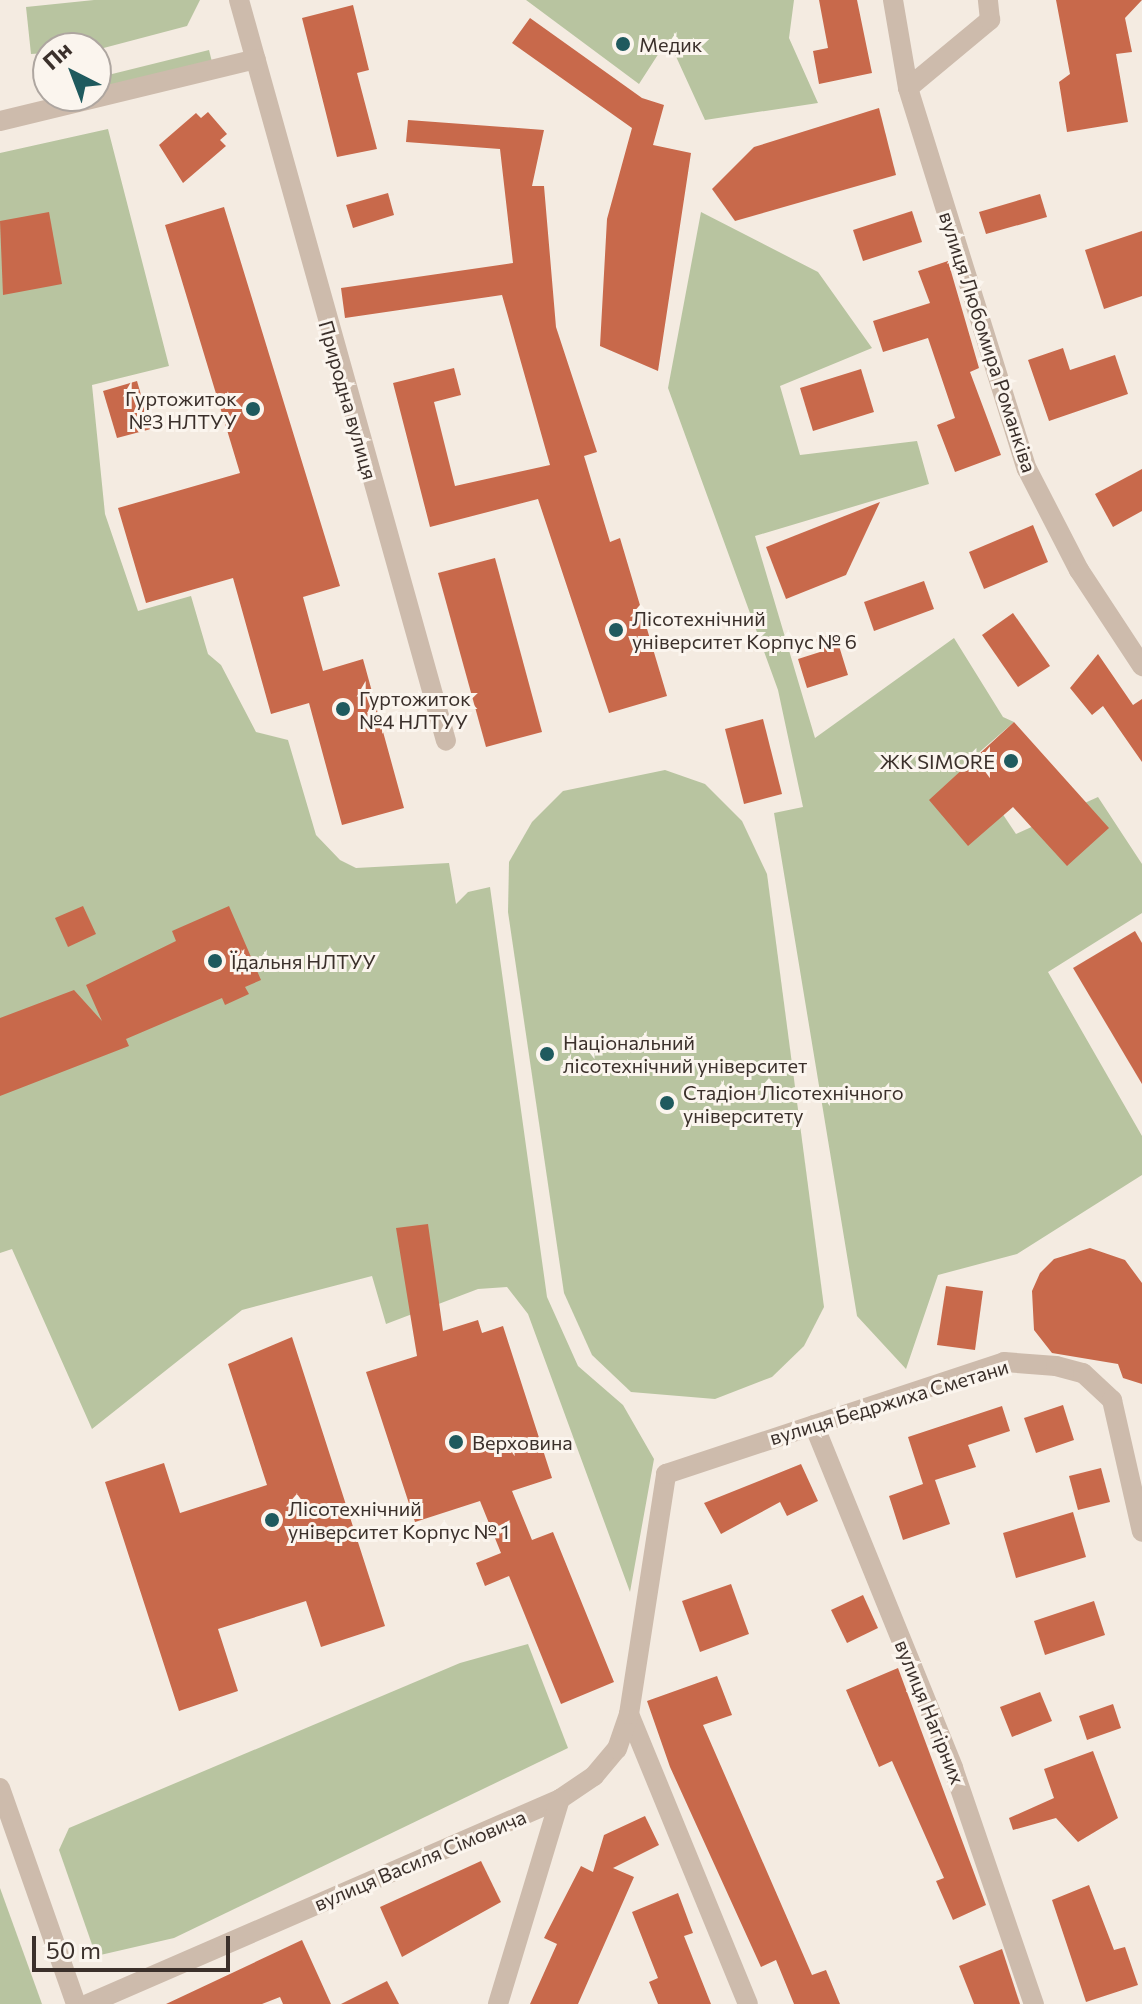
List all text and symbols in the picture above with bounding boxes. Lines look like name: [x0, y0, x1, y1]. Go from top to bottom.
north arrow: [32, 32, 112, 112]
place label: Медик: [639, 32, 703, 56]
text: Пн: [37, 35, 77, 75]
marker: Медик: [614, 35, 632, 53]
street label: вулиця Любомира Романківа: [934, 208, 1042, 476]
street label: Природна вулиця: [314, 318, 382, 482]
place label: Гуртожиток №3 НЛТУУ: [125, 386, 237, 433]
marker: Гуртожиток №3 НЛТУУ: [244, 400, 262, 418]
place label: Лісотехнічний університет Корпус № 6: [632, 606, 857, 653]
marker: Лісотехнічний університет Корпус № 6: [607, 621, 625, 639]
place label: Гуртожиток №4 НЛТУУ: [359, 686, 471, 733]
marker: Гуртожиток №4 НЛТУУ: [334, 700, 352, 718]
place label: ЖК SIMORE: [879, 749, 995, 773]
marker: ЖК SIMORE: [1002, 752, 1020, 770]
place label: Їдальня НЛТУУ: [231, 949, 376, 973]
marker: Їдальня НЛТУУ: [206, 952, 224, 970]
place label: Національний лісотехнічний університет: [563, 1030, 807, 1077]
marker: Національний лісотехнічний університет: [538, 1045, 556, 1063]
place label: Стадіон Лісотехнічного університету: [683, 1080, 904, 1127]
marker: Стадіон Лісотехнічного університету: [658, 1094, 676, 1112]
street label: вулиця Бедржиха Сметани: [767, 1354, 1011, 1450]
place label: Верховина: [472, 1430, 573, 1454]
marker: Верховина: [447, 1433, 465, 1451]
place label: Лісотехнічний університет Корпус № 1: [288, 1496, 509, 1543]
marker: Лісотехнічний університет Корпус № 1: [263, 1511, 281, 1529]
street label: вулиця Нагірних: [890, 1636, 970, 1788]
street label: вулиця Василя Сімовича: [310, 1804, 530, 1916]
scale bar: [36, 1920, 234, 1970]
text: 50 m: [46, 1935, 101, 1964]

